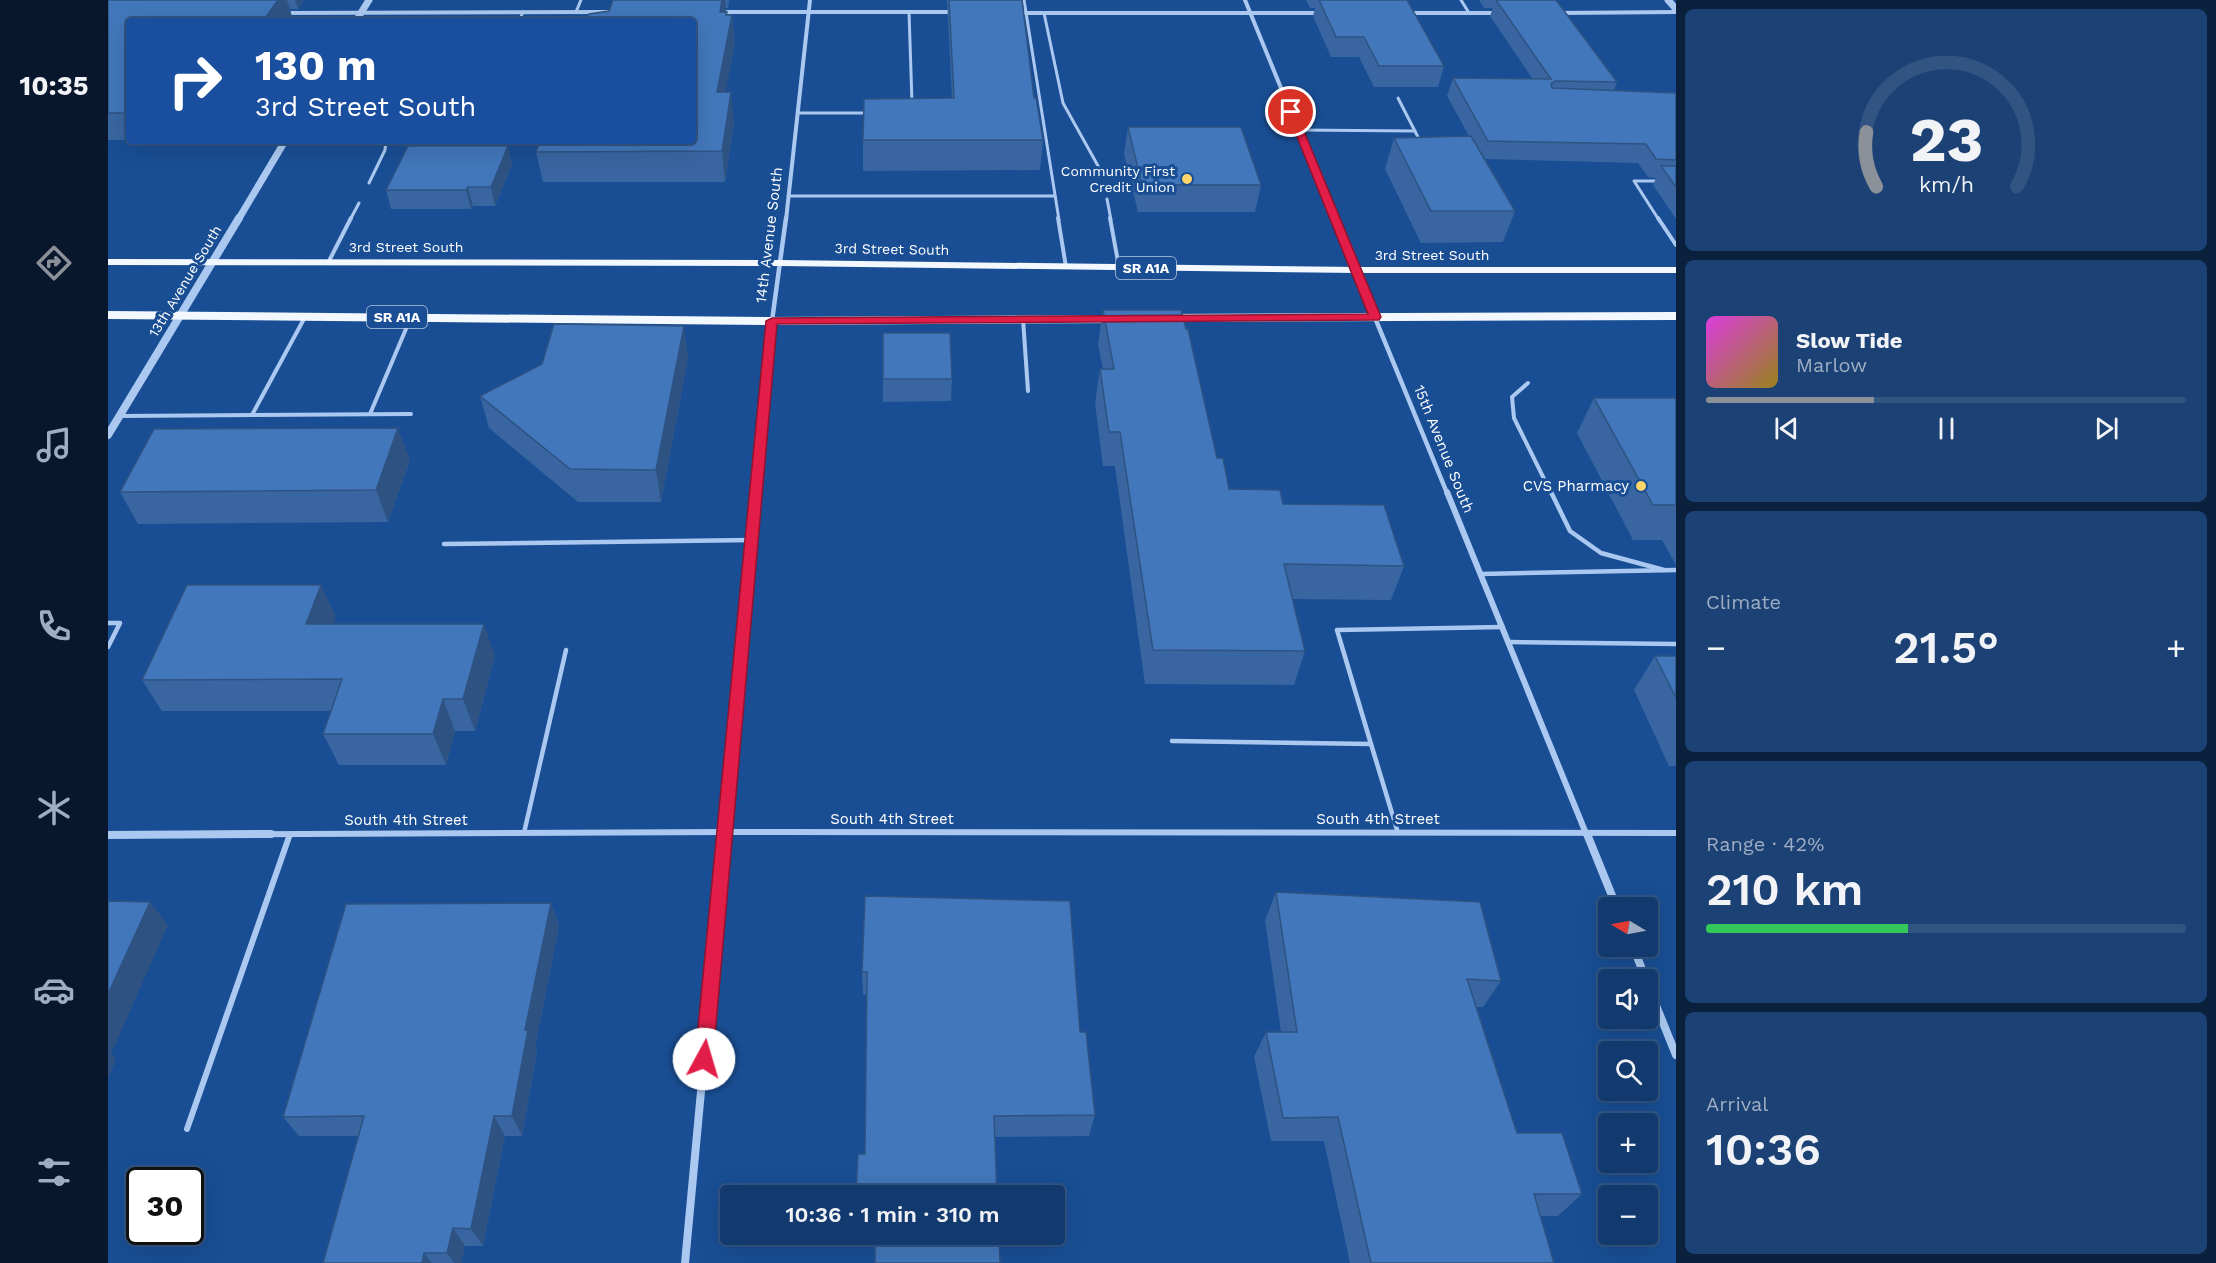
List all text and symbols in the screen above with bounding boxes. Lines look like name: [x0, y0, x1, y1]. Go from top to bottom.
text: 130 m: [255, 41, 377, 90]
icon: right: [156, 42, 234, 120]
text: 10:35: [20, 70, 88, 102]
pin: [1265, 86, 1316, 137]
text: 3rd Street South: [255, 91, 476, 123]
icon: arrive: [1274, 95, 1307, 128]
text: 23: [1909, 103, 1983, 176]
place label: Community First Credit Union: [1061, 163, 1175, 195]
street label: 14th Avenue South: [752, 166, 786, 304]
marker: Community First Credit Union: [1180, 172, 1194, 186]
text: km/h: [1918, 172, 1974, 197]
street label: 13th Avenue South: [145, 222, 225, 340]
street label: 3rd Street South: [349, 239, 463, 255]
street label: 3rd Street South: [835, 240, 949, 258]
icon: directions: [33, 242, 75, 284]
street label: 3rd Street South: [1375, 247, 1489, 263]
road number: SR A1A: [1116, 257, 1176, 279]
road number: SR A1A: [367, 306, 427, 328]
text: Slow Tide: [1796, 328, 1903, 353]
text: Marlow: [1796, 353, 1867, 377]
street label: 15th Avenue South: [1410, 382, 1478, 516]
icon: previous: [1770, 412, 1803, 445]
icon: pause: [1930, 412, 1963, 445]
icon: next: [2090, 412, 2123, 445]
icon: music: [33, 424, 75, 466]
place label: CVS Pharmacy: [1523, 477, 1629, 495]
marker: CVS Pharmacy: [1634, 479, 1648, 493]
text: Climate: [1706, 590, 1781, 614]
icon: phone: [33, 605, 75, 647]
text: 21.5°: [1893, 621, 1999, 674]
text: −: [1706, 628, 1726, 667]
text: +: [2166, 628, 2186, 667]
icon: climate: [33, 787, 75, 829]
street label: South 4th Street: [830, 810, 954, 828]
street label: South 4th Street: [1316, 810, 1440, 828]
street label: South 4th Street: [344, 811, 468, 829]
text: Range · 42%: [1706, 832, 1824, 856]
text: 210 km: [1706, 863, 1863, 916]
north arrow: [1598, 897, 1658, 957]
map controls: [1598, 897, 1658, 1245]
icon: car: [33, 969, 75, 1011]
button: sound: [1598, 969, 1658, 1029]
position arrow: [672, 1027, 736, 1091]
button: search: [1598, 1041, 1658, 1101]
text: Arrival: [1706, 1092, 1768, 1116]
button: +: [1598, 1113, 1658, 1173]
text: 10:36: [1706, 1123, 1821, 1176]
icon: filters: [33, 1151, 75, 1193]
speed limit sign: 30: [126, 1167, 204, 1245]
button: −: [1598, 1185, 1658, 1245]
text: 10:36 · 1 min · 310 m: [785, 1202, 1000, 1227]

